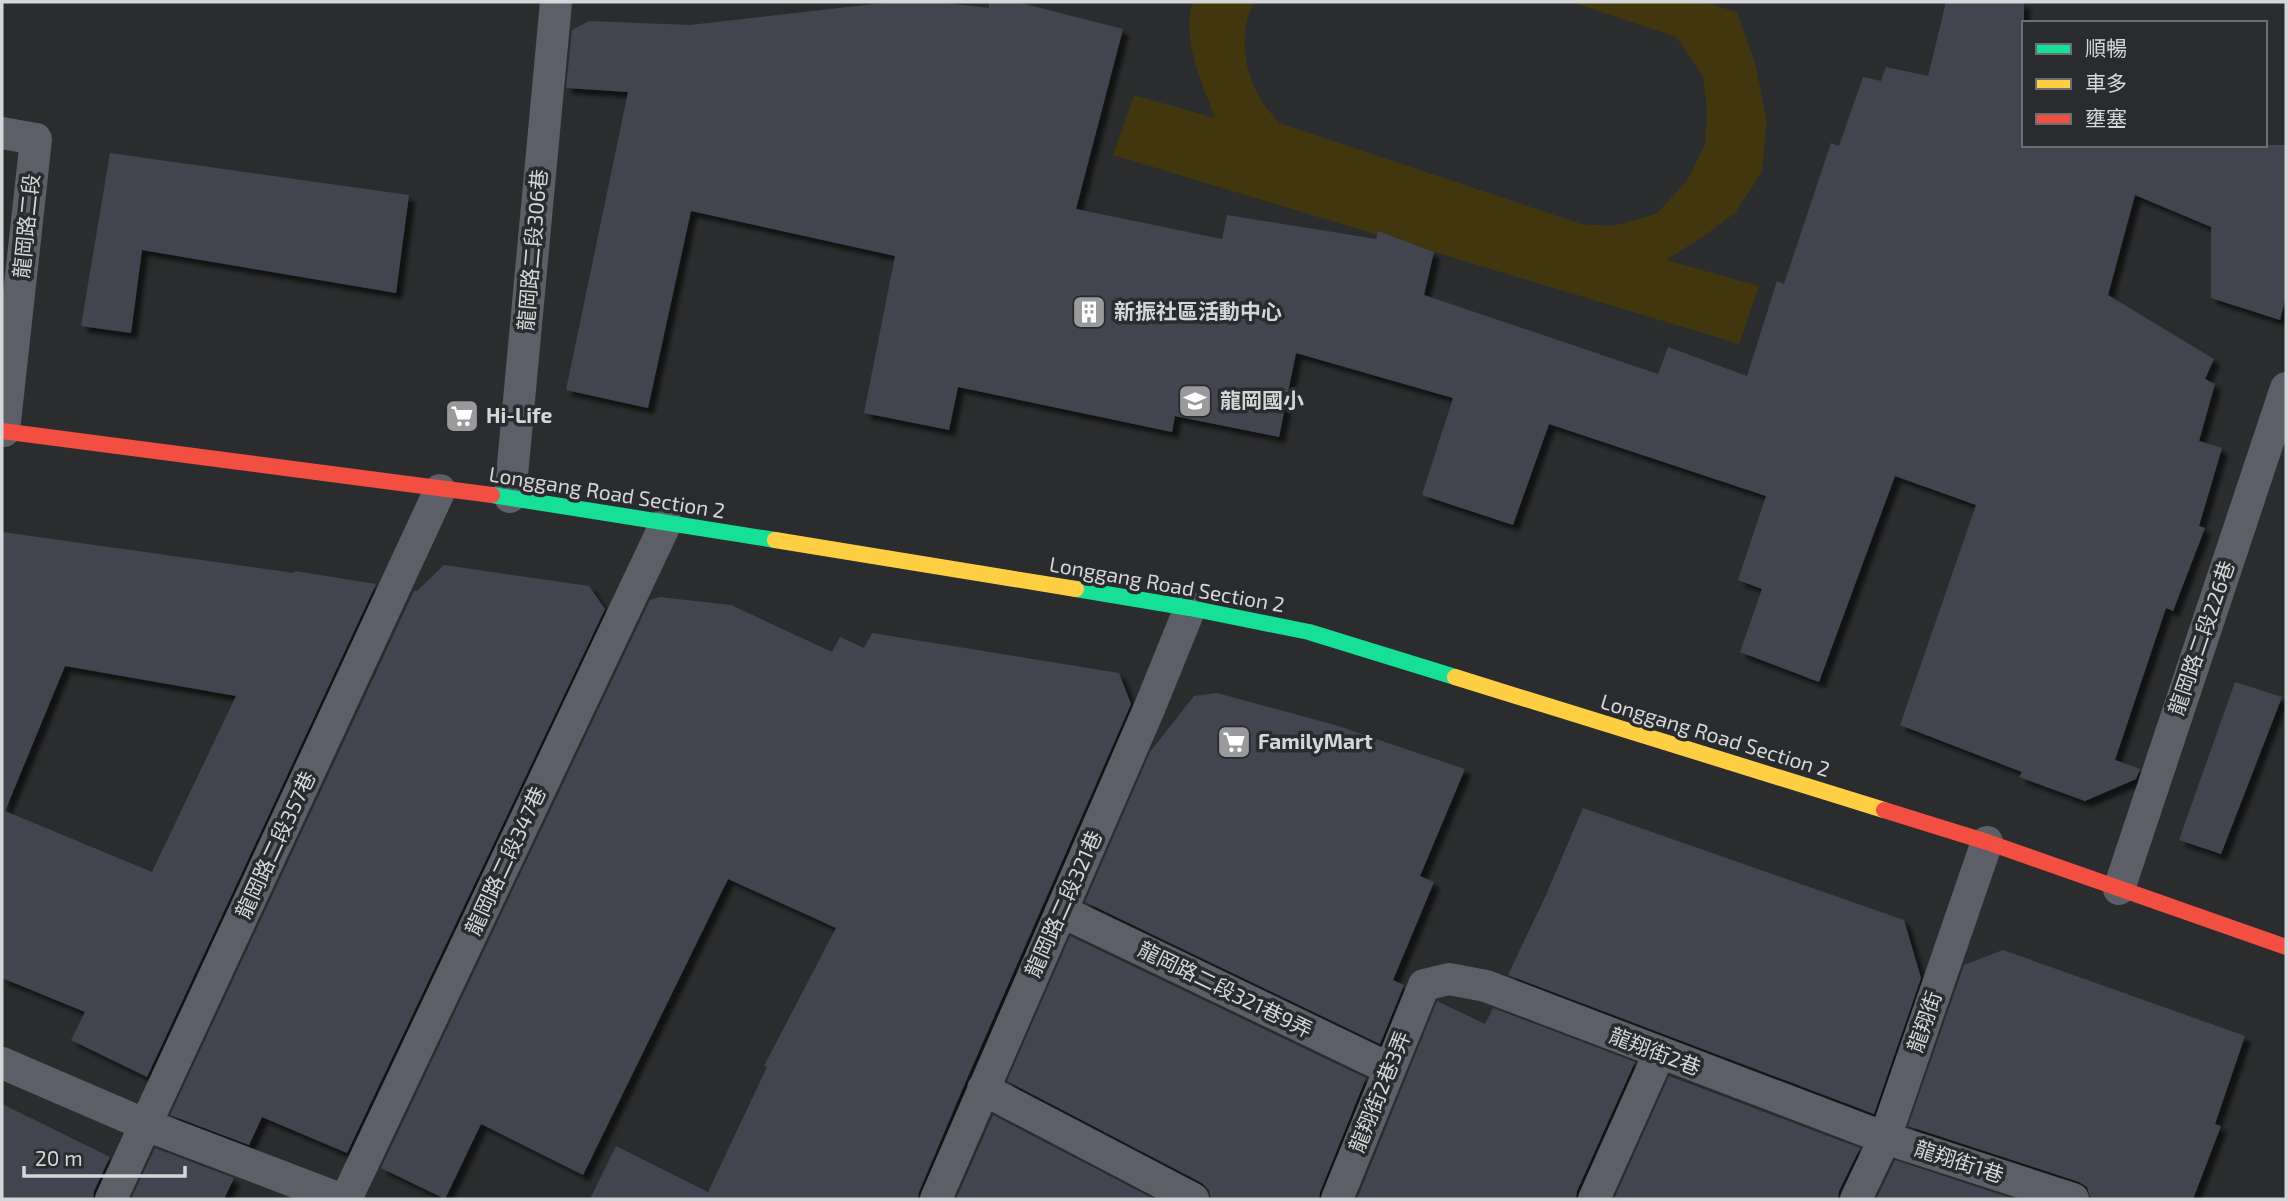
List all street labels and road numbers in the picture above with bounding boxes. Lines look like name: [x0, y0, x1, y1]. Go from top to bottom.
street label: 龍岡路二段306巷: [512, 168, 551, 332]
street label: 龍岡路二段: [8, 172, 43, 279]
street label: Longgang Road Section 2: [487, 461, 727, 523]
street label: Longgang Road Section 2: [1048, 551, 1287, 617]
street label: 龍岡路二段226巷: [2162, 557, 2239, 718]
street label: Longgang Road Section 2: [1598, 688, 1833, 781]
street label: 龍岡路二段357巷: [230, 767, 320, 922]
street label: 龍岡路二段347巷: [459, 782, 550, 939]
street label: 龍岡路二段321巷: [1019, 826, 1106, 981]
street label: 龍岡路二段321巷9弄: [1134, 936, 1317, 1042]
street label: 龍翔街: [1902, 988, 1946, 1055]
street label: 龍翔街2巷: [1606, 1022, 1705, 1079]
street label: 龍翔街2巷3弄: [1343, 1027, 1414, 1156]
street label: 龍翔街1巷: [1912, 1134, 2007, 1187]

